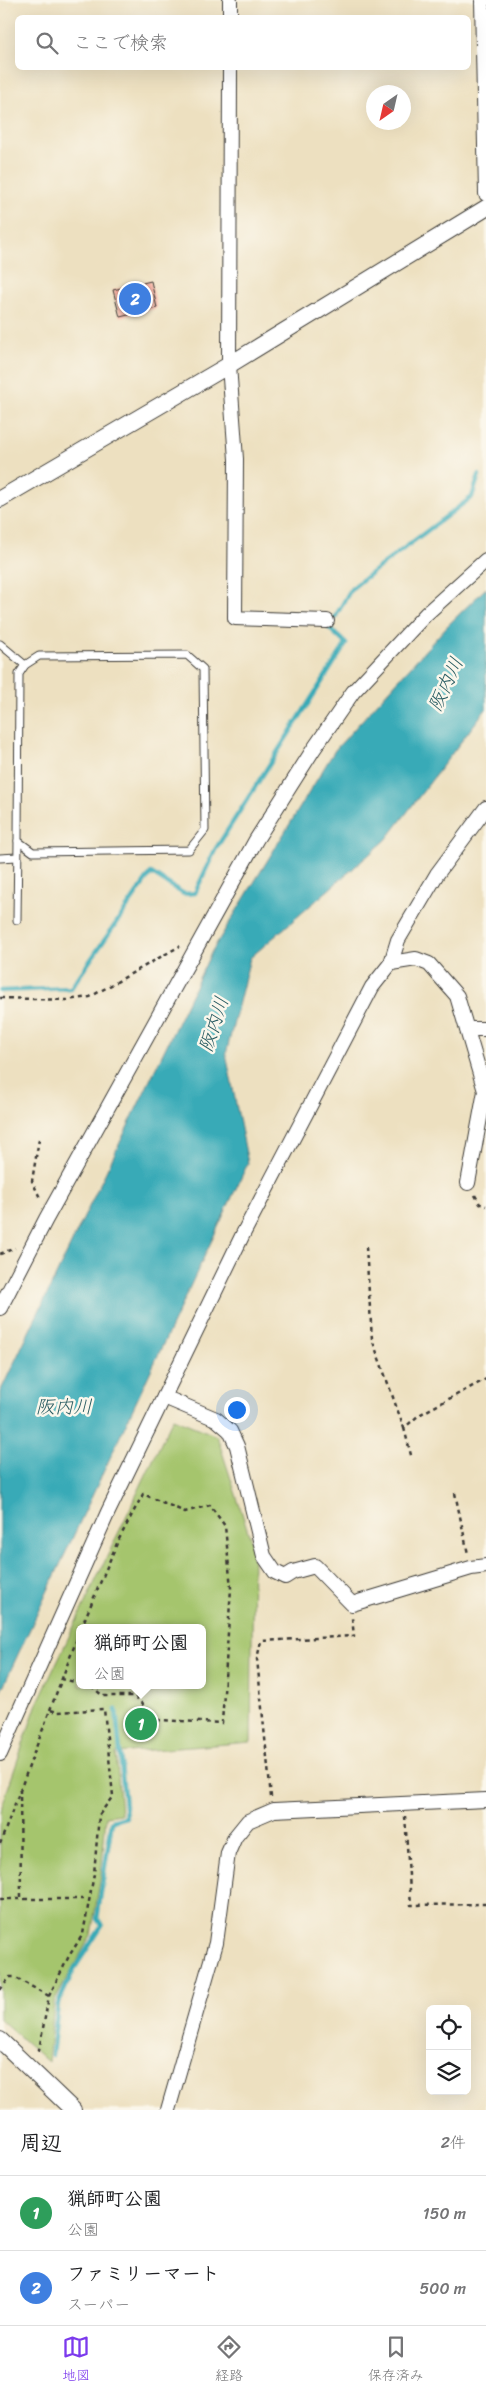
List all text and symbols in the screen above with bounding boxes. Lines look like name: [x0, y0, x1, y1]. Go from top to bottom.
search box: [15, 15, 471, 70]
text: ここで検索: [73, 26, 168, 59]
icon: search: [33, 29, 61, 57]
north arrow: [366, 85, 411, 130]
pin: 2: [119, 280, 151, 318]
water label: 阪内川: [418, 651, 472, 717]
water label: 阪内川: [189, 992, 238, 1056]
water label: 阪内川: [35, 1390, 93, 1423]
your location: [224, 1397, 250, 1423]
popup: [76, 1624, 206, 1689]
text: 猟師町公園: [93, 1626, 189, 1659]
text: 公園: [93, 1659, 126, 1688]
pin: 1: [125, 1705, 157, 1743]
map controls: [426, 2005, 471, 2095]
button: locate: [426, 2005, 471, 2050]
button: layers: [426, 2050, 471, 2095]
text: 周辺: [20, 2124, 62, 2162]
text: 2件: [441, 2128, 466, 2157]
text: 猟師町公園: [67, 2182, 162, 2215]
text: 1: [33, 2199, 39, 2228]
text: 150 m: [423, 2199, 466, 2228]
text: 公園: [67, 2215, 99, 2244]
text: ファミリーマート: [67, 2257, 220, 2290]
text: 2: [31, 2274, 41, 2303]
text: 500 m: [420, 2274, 466, 2303]
text: スーパー: [67, 2290, 130, 2319]
tab: 地図: [62, 2333, 90, 2388]
tab: 経路: [215, 2333, 243, 2388]
tab: 保存済み: [368, 2333, 424, 2388]

